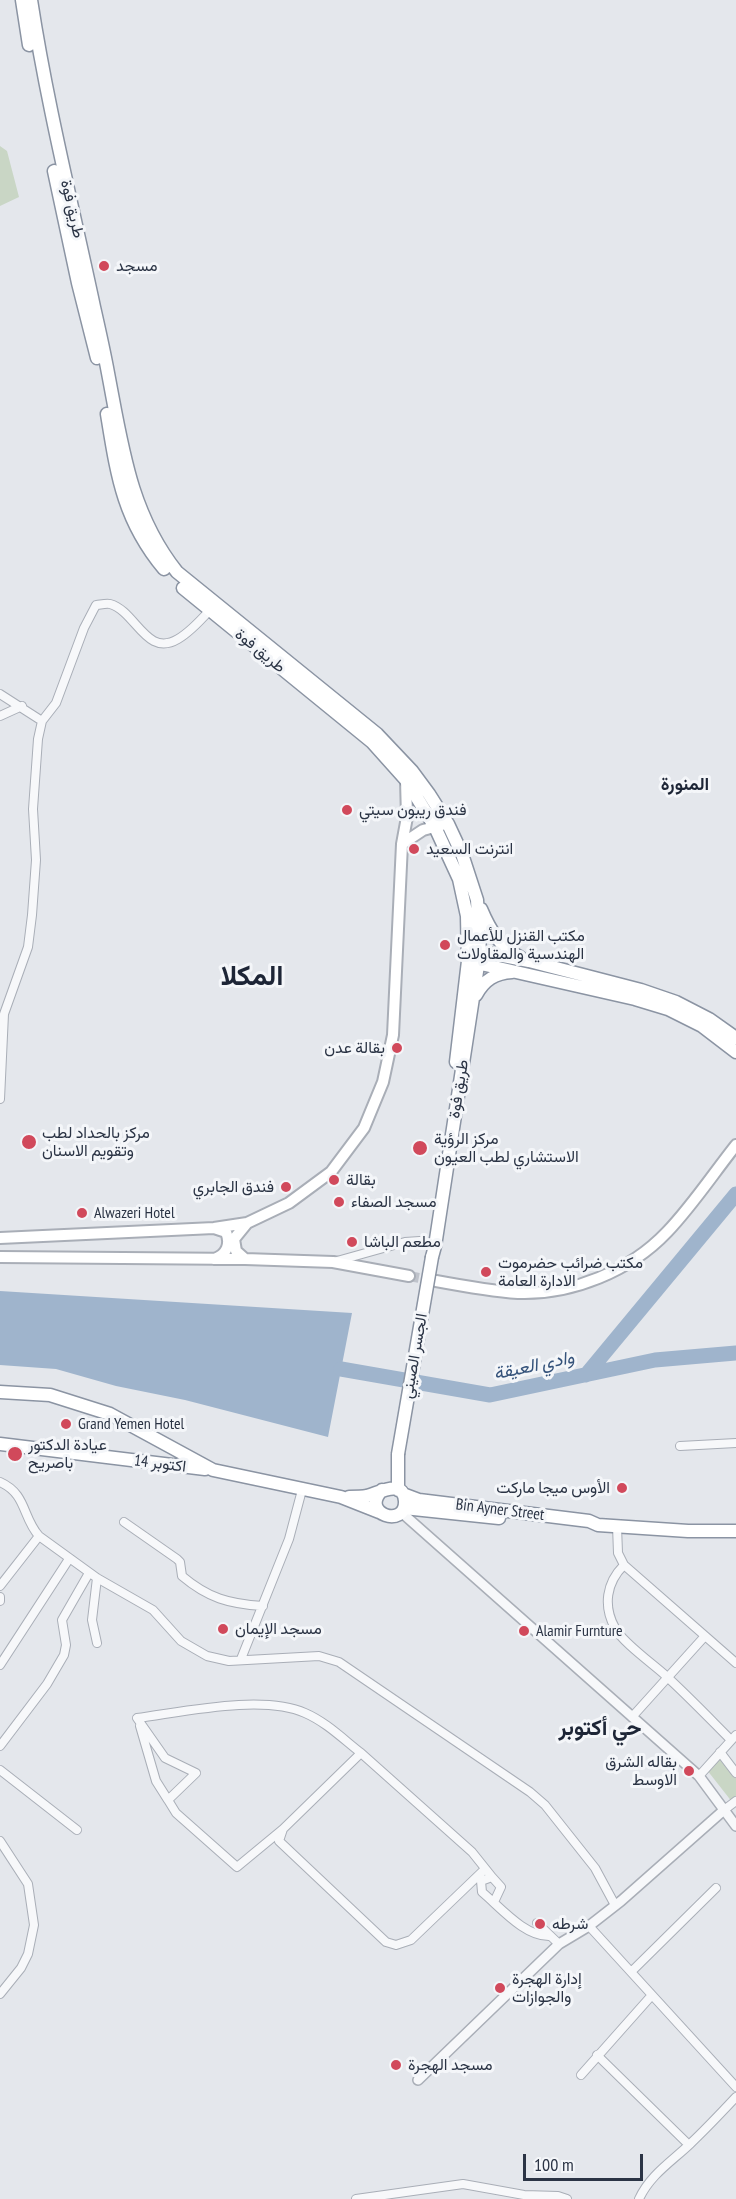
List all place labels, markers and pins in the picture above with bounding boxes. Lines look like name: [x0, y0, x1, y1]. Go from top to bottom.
place label: مسجد: [116, 256, 157, 276]
marker: مسجد: [97, 259, 111, 273]
place label: فندق ريبون سيتي: [359, 800, 467, 820]
marker: فندق ريبون سيتي: [340, 803, 354, 817]
place label: انترنت السعيد: [426, 839, 513, 859]
marker: انترنت السعيد: [407, 842, 421, 856]
place label: مكتب القنزل للأعمال الهندسية والمقاولات: [457, 926, 585, 964]
marker: مكتب القنزل للأعمال الهندسية والمقاولات: [438, 938, 452, 952]
place label: بقالة عدن: [324, 1038, 385, 1058]
marker: بقالة عدن: [390, 1041, 404, 1055]
place label: مركز بالحداد لطب وتقويم الاسنان: [42, 1123, 150, 1161]
place label: مركز الرؤية الاستشاري لطب العيون: [434, 1129, 579, 1167]
marker: مركز بالحداد لطب وتقويم الاسنان: [20, 1133, 38, 1151]
marker: مركز الرؤية الاستشاري لطب العيون: [411, 1139, 429, 1157]
place label: بقالة: [346, 1170, 376, 1190]
marker: بقالة: [327, 1173, 341, 1187]
place label: فندق الجابري: [193, 1177, 274, 1197]
marker: فندق الجابري: [279, 1180, 293, 1194]
place label: مسجد الصفاء: [351, 1192, 437, 1212]
marker: مسجد الصفاء: [332, 1195, 346, 1209]
place label: Alwazeri Hotel: [94, 1203, 175, 1223]
marker: Alwazeri Hotel: [75, 1206, 89, 1220]
place label: مطعم الباشا: [364, 1232, 441, 1252]
marker: مطعم الباشا: [345, 1235, 359, 1249]
place label: مكتب ضرائب حضرموت الادارة العامة: [498, 1253, 643, 1291]
marker: مكتب ضرائب حضرموت الادارة العامة: [479, 1265, 493, 1279]
place label: Grand Yemen Hotel: [78, 1414, 184, 1434]
marker: Grand Yemen Hotel: [59, 1417, 73, 1431]
place label: عيادة الدكتور باصريح: [28, 1435, 107, 1473]
marker: عيادة الدكتور باصريح: [6, 1445, 24, 1463]
place label: الأوس ميجا ماركت: [496, 1478, 610, 1498]
marker: الأوس ميجا ماركت: [615, 1481, 629, 1495]
place label: مسجد الإيمان: [235, 1619, 322, 1639]
place label: Alamir Furnture: [536, 1621, 623, 1641]
marker: مسجد الإيمان: [216, 1622, 230, 1636]
marker: Alamir Furnture: [517, 1624, 531, 1638]
place label: بقاله الشرق الاوسط: [605, 1752, 677, 1790]
marker: بقاله الشرق الاوسط: [682, 1764, 696, 1778]
place label: شرطه: [552, 1914, 588, 1934]
marker: شرطه: [533, 1917, 547, 1931]
place label: إدارة الهجرة والجوازات: [512, 1969, 582, 2007]
marker: إدارة الهجرة والجوازات: [493, 1981, 507, 1995]
place label: مسجد الهجرة: [408, 2055, 492, 2075]
marker: مسجد الهجرة: [389, 2058, 403, 2072]

